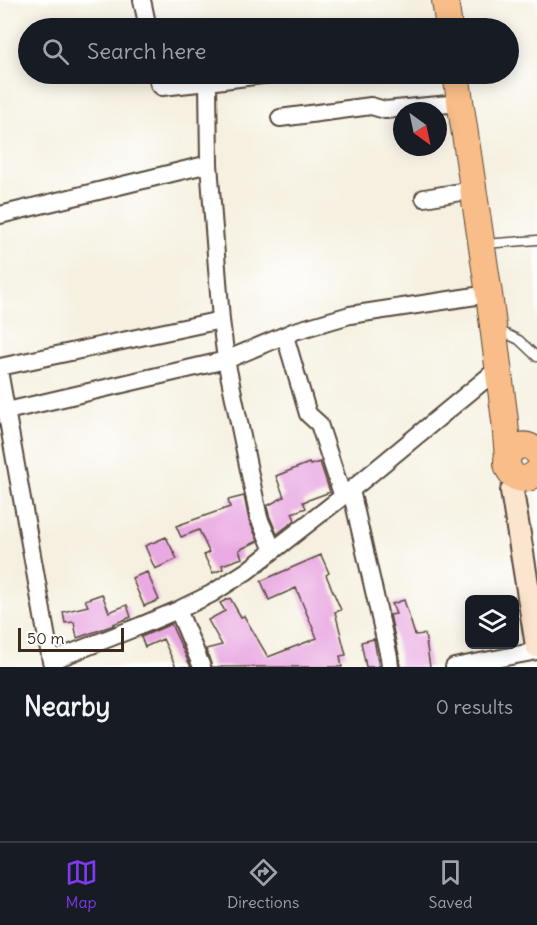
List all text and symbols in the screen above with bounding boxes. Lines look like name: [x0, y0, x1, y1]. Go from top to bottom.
search box: [18, 18, 519, 84]
icon: search: [39, 35, 72, 68]
text: Search here: [87, 37, 206, 65]
north arrow: [393, 102, 447, 156]
map controls: [465, 595, 519, 649]
button: layers: [465, 595, 519, 649]
scale bar: [18, 625, 124, 652]
text: 50 m: [27, 628, 65, 648]
text: Nearby: [24, 690, 110, 723]
text: 0 results: [436, 694, 513, 719]
tab: Map: [65, 856, 98, 912]
tab: Directions: [227, 856, 299, 912]
tab: Saved: [429, 856, 472, 912]

